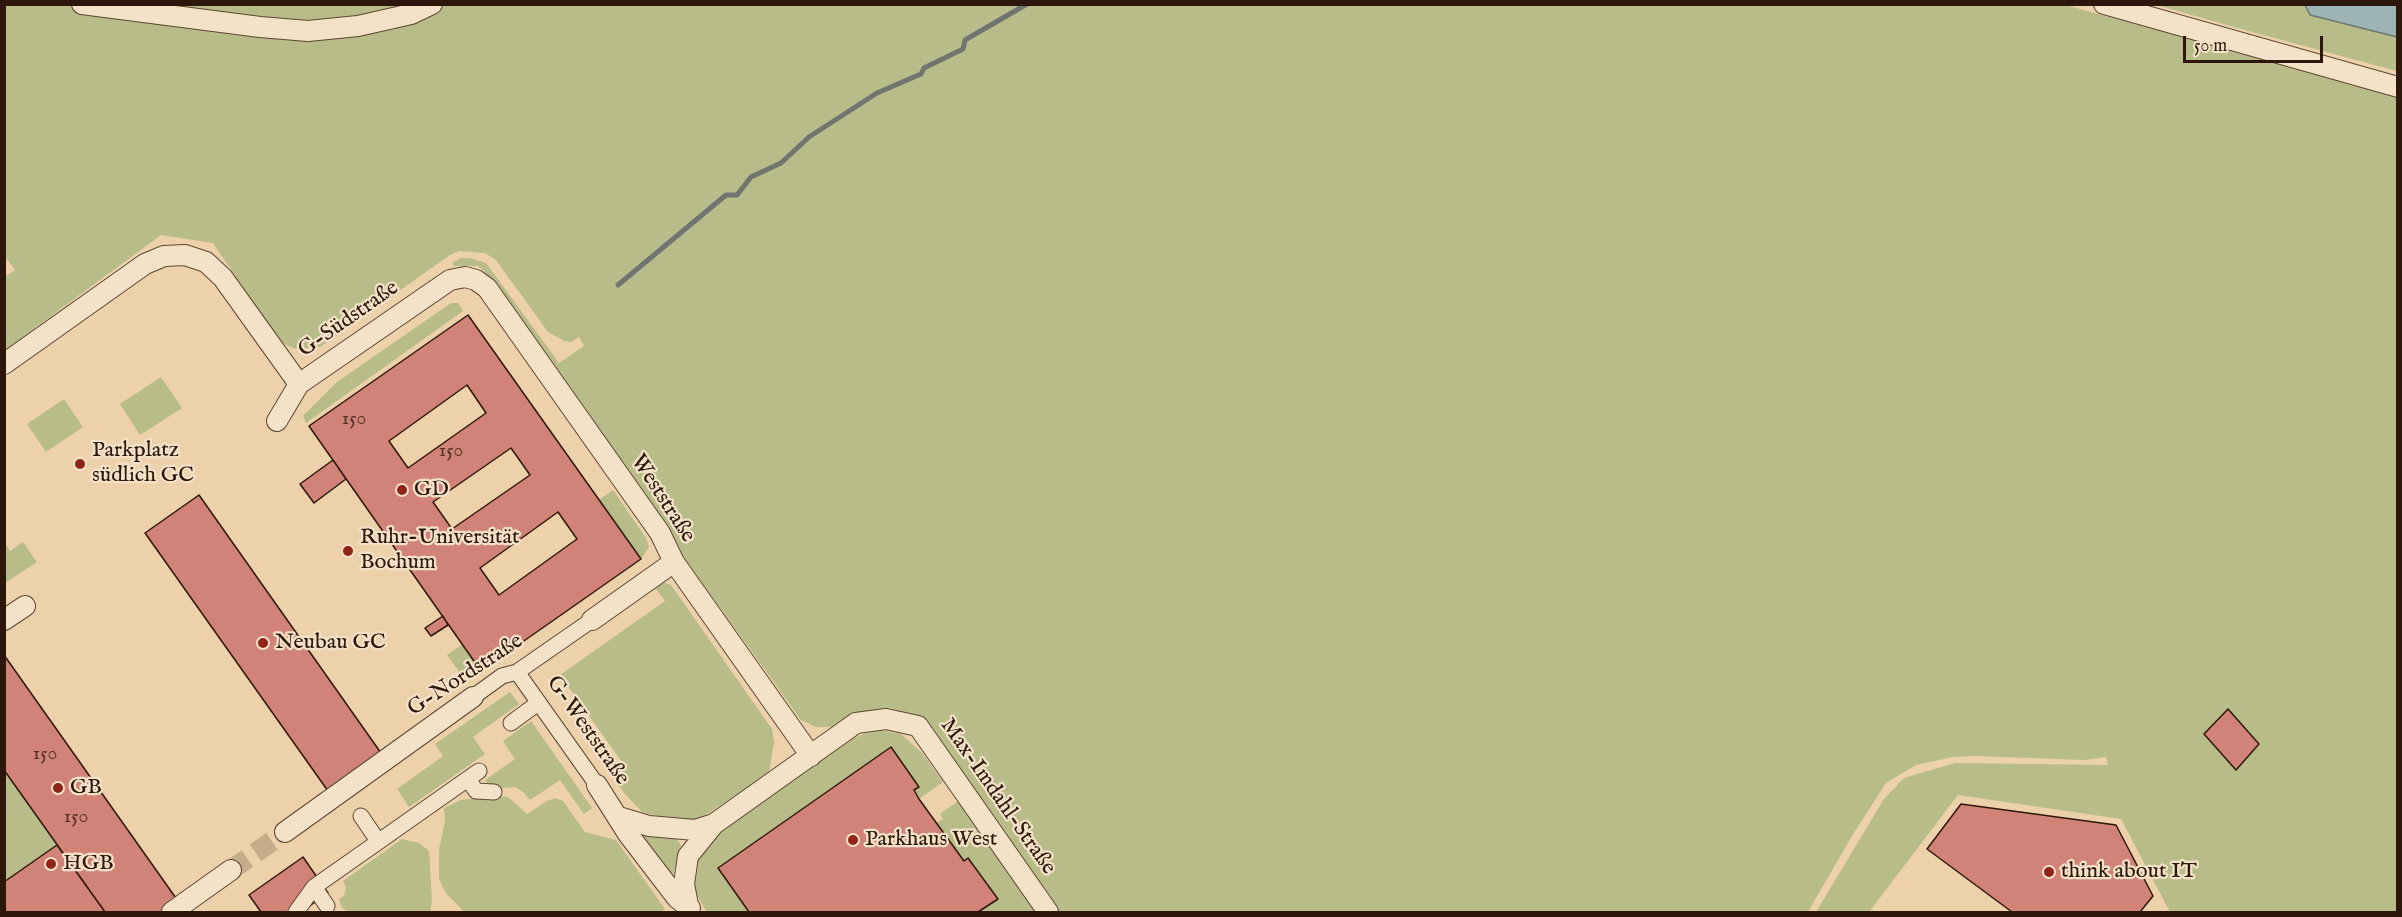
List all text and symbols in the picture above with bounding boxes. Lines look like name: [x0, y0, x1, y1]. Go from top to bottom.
scale bar: [2186, 24, 2326, 62]
text: 50 m: [2194, 35, 2227, 58]
street label: G-Südstraße: [294, 276, 404, 364]
house number: 150: [342, 408, 366, 432]
place label: Parkplatz südlich GC: [92, 438, 194, 490]
house number: 150: [439, 440, 463, 464]
street label: Weststraße: [624, 450, 700, 548]
marker: Parkplatz südlich GC: [73, 457, 87, 471]
place label: GD: [414, 477, 449, 503]
marker: GD: [395, 483, 409, 497]
place label: Ruhr-Universität Bochum: [360, 525, 520, 576]
marker: Ruhr-Universität Bochum: [341, 544, 355, 558]
street label: G-Nordstraße: [403, 629, 529, 723]
place label: Neubau GC: [275, 630, 386, 656]
marker: Neubau GC: [256, 636, 270, 650]
street label: G-Weststraße: [540, 671, 634, 791]
street label: Max-Imdahl-Straße: [933, 714, 1061, 880]
house number: 150: [33, 743, 57, 767]
place label: GB: [70, 775, 102, 801]
marker: GB: [51, 781, 65, 795]
house number: 150: [64, 806, 88, 830]
place label: Parkhaus West: [865, 827, 997, 853]
marker: Parkhaus West: [846, 833, 860, 847]
place label: HGB: [63, 851, 114, 877]
marker: HGB: [44, 857, 58, 871]
place label: think about IT: [2061, 859, 2197, 885]
marker: think about IT: [2042, 865, 2056, 879]

